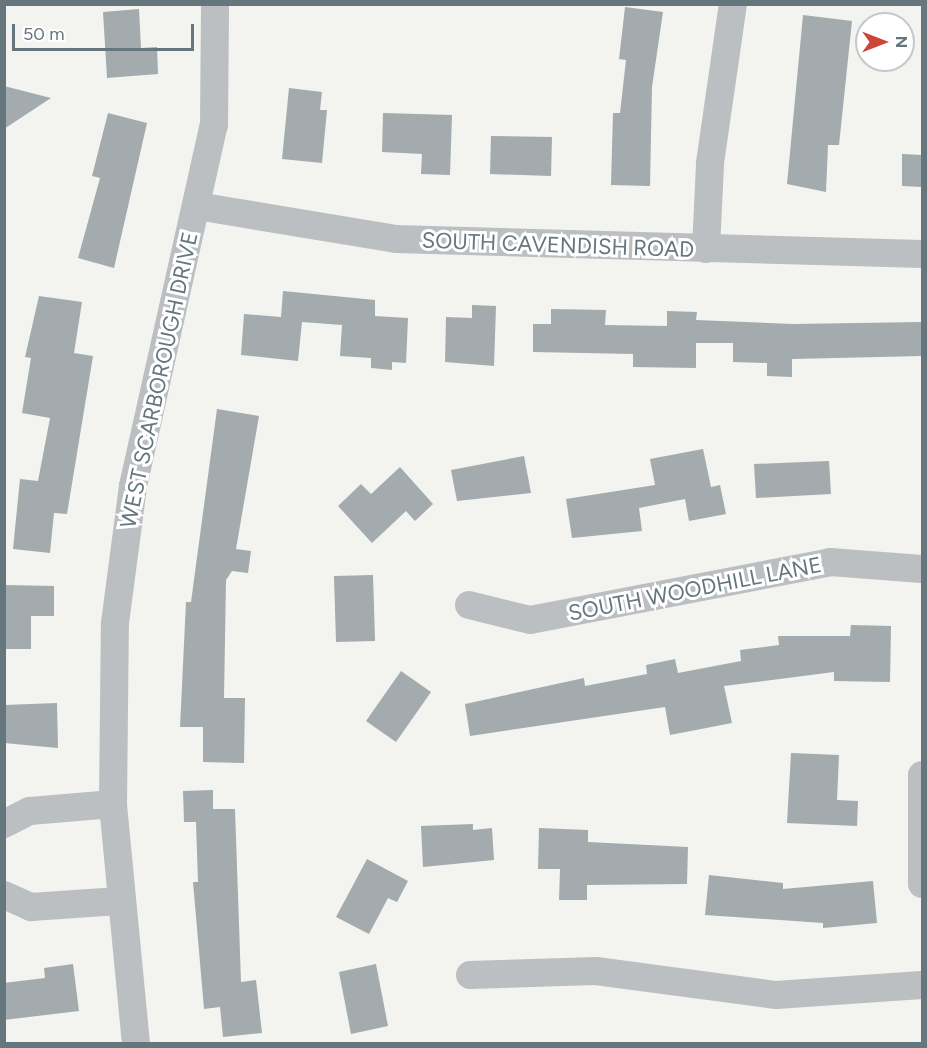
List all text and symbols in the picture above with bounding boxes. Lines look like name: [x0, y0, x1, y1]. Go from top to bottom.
scale bar: [15, 12, 196, 50]
north arrow: [855, 12, 915, 72]
text: 50 m: [23, 23, 65, 45]
text: N: [892, 36, 911, 48]
street label: SOUTH CAVENDISH ROAD: [421, 227, 695, 263]
street label: WEST SCARBOROUGH DRIVE: [115, 230, 203, 530]
street label: SOUTH WOODHILL LANE: [566, 551, 824, 627]

